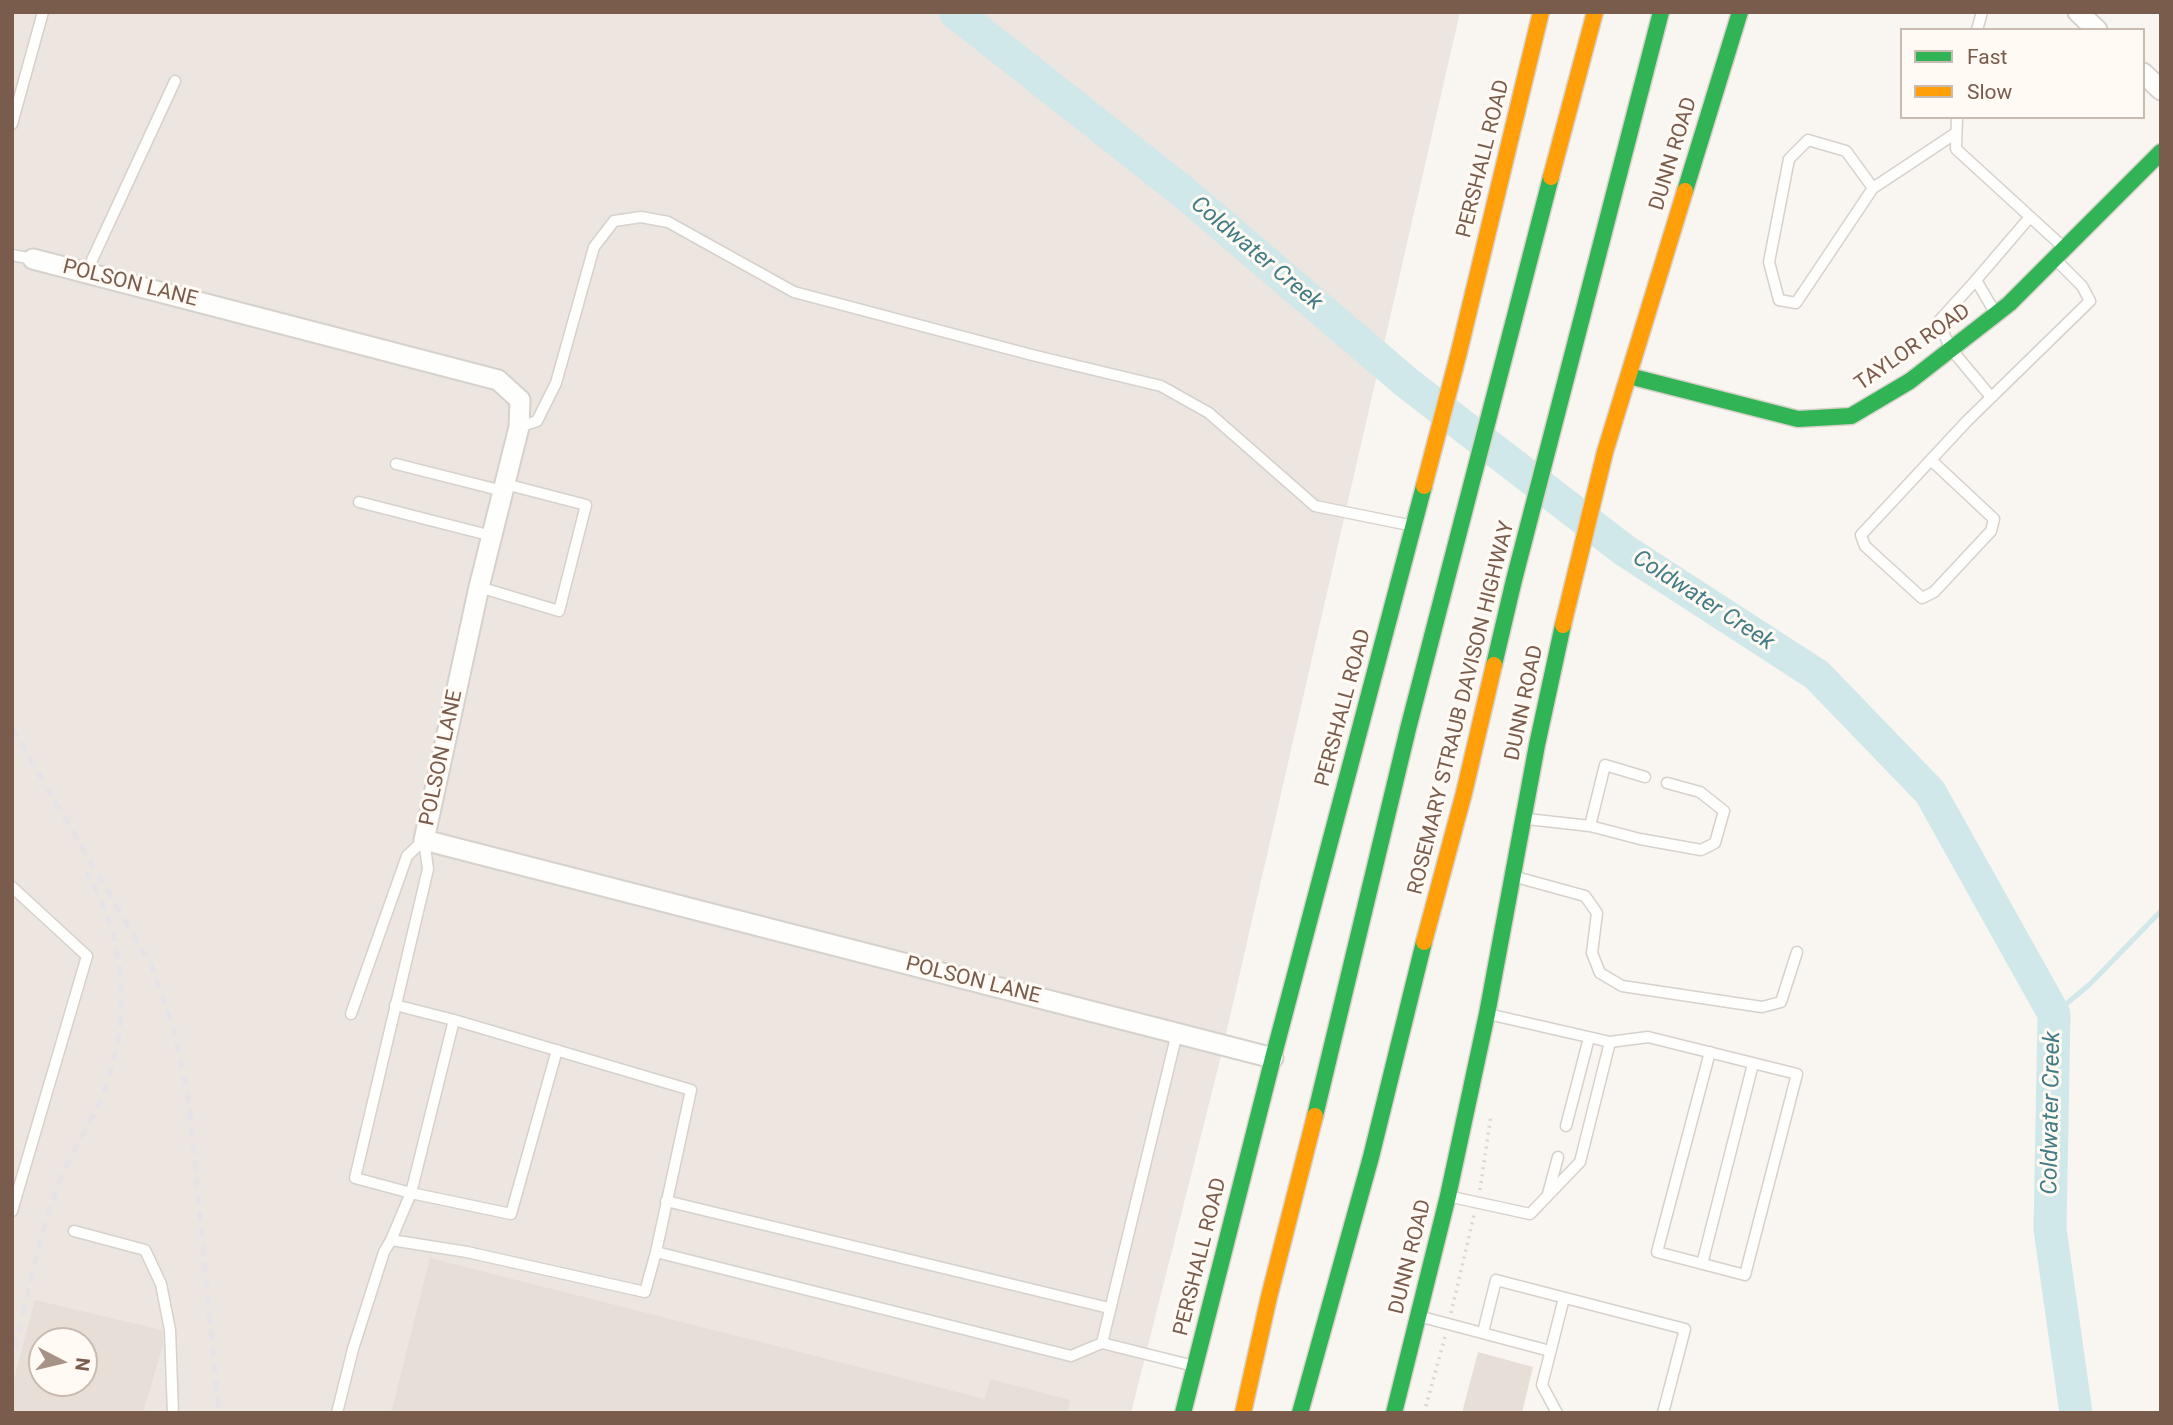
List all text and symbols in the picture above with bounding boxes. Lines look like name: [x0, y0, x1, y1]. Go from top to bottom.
legend: [1900, 28, 2145, 119]
text: Fast: [1967, 45, 2007, 69]
street label: PERSHALL ROAD: [1452, 77, 1516, 241]
text: Slow: [1967, 80, 2012, 104]
street label: DUNN ROAD: [1645, 94, 1703, 214]
water label: Coldwater Creek: [1185, 191, 1327, 317]
street label: POLSON LANE: [60, 255, 200, 313]
street label: TAYLOR ROAD: [1850, 299, 1976, 397]
street label: ROSEMARY STRAUB DAVISON HIGHWAY: [1403, 519, 1521, 897]
water label: Coldwater Creek: [1627, 545, 1779, 657]
street label: PERSHALL ROAD: [1311, 627, 1377, 789]
street label: DUNN ROAD: [1500, 643, 1550, 763]
street label: POLSON LANE: [415, 688, 469, 828]
street label: POLSON LANE: [903, 952, 1043, 1010]
water label: Coldwater Creek: [2037, 1031, 2067, 1195]
street label: PERSHALL ROAD: [1169, 1175, 1233, 1339]
street label: DUNN ROAD: [1385, 1197, 1437, 1317]
north arrow: [28, 1327, 98, 1397]
text: N: [70, 1356, 95, 1372]

